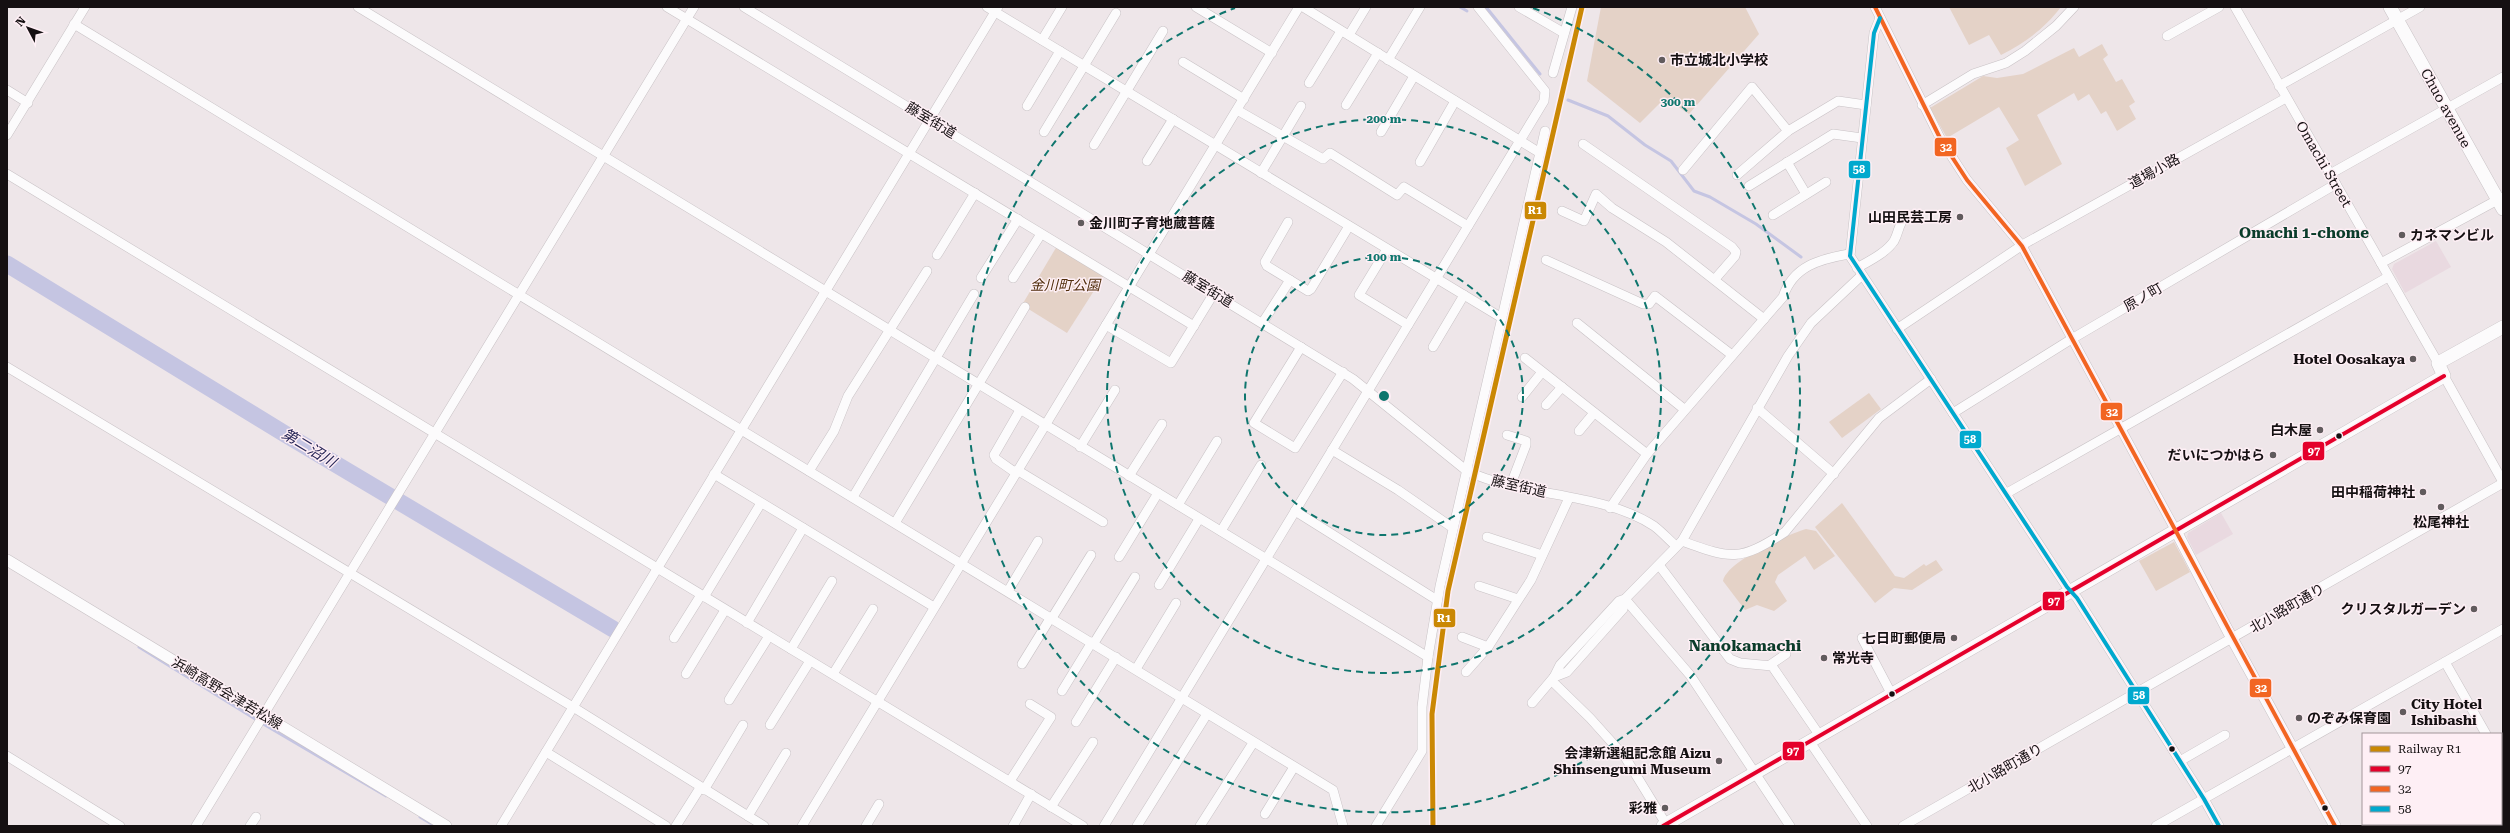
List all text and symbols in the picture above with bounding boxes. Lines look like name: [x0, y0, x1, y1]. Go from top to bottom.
north arrow: [8, 8, 48, 48]
text: N: [13, 14, 29, 29]
place label: 市立城北小学校: [1670, 52, 1768, 68]
marker: 市立城北小学校: [1657, 55, 1667, 65]
street label: Chuo avenue: [2418, 66, 2474, 151]
text: 300 m: [1661, 95, 1696, 109]
street label: 藤室街道: [903, 99, 959, 141]
text: 200 m: [1367, 112, 1402, 126]
street label: Omachi Street: [2293, 118, 2355, 210]
line badge: 32: [1934, 137, 1957, 157]
text: 32: [1940, 141, 1952, 154]
street label: 道場小路: [2126, 150, 2182, 192]
line badge: 58: [1848, 160, 1871, 179]
text: 58: [1853, 163, 1865, 176]
line badge: R1: [1524, 201, 1547, 220]
text: R1: [1528, 204, 1542, 217]
place label: 山田民芸工房: [1868, 209, 1952, 225]
marker: 山田民芸工房: [1955, 212, 1965, 222]
place label: 金川町子育地蔵菩薩: [1089, 215, 1215, 231]
marker: 金川町子育地蔵菩薩: [1076, 218, 1086, 228]
district label: Omachi 1-chome: [2239, 224, 2369, 242]
place label: カネマンビル: [2410, 227, 2494, 243]
marker: カネマンビル: [2397, 230, 2407, 240]
text: 100 m: [1367, 250, 1402, 264]
street label: 藤室街道: [1180, 268, 1236, 310]
park label: 金川町公園: [1030, 277, 1102, 293]
street label: 原ノ町: [2121, 280, 2165, 314]
place label: Hotel Oosakaya: [2293, 351, 2406, 367]
marker: Hotel Oosakaya: [2408, 354, 2418, 364]
centre of rings: [1377, 389, 1391, 403]
line badge: 32: [2100, 402, 2123, 421]
text: 32: [2106, 406, 2118, 419]
place label: 白木屋: [2270, 422, 2312, 438]
water label: 第二沼川: [279, 425, 341, 472]
marker: 白木屋: [2315, 425, 2325, 435]
line badge: 58: [1959, 430, 1982, 449]
unlabelled marker: [2334, 431, 2344, 441]
text: 58: [1964, 433, 1976, 446]
line badge: 97: [2302, 441, 2325, 461]
text: 97: [2308, 445, 2320, 458]
place label: だいにつかはら: [2168, 447, 2265, 463]
marker: だいにつかはら: [2268, 450, 2278, 460]
street label: 藤室街道: [1490, 472, 1548, 500]
place label: 田中稲荷神社: [2331, 484, 2415, 500]
marker: 田中稲荷神社: [2418, 487, 2428, 497]
marker: 松尾神社: [2436, 502, 2446, 512]
place label: 松尾神社: [2413, 514, 2469, 530]
street label: 北小路町通り: [2247, 580, 2327, 636]
line badge: 97: [2042, 591, 2065, 611]
text: 97: [2048, 595, 2060, 608]
place label: クリスタルガーデン: [2340, 601, 2466, 617]
marker: クリスタルガーデン: [2469, 604, 2479, 614]
line badge: R1: [1433, 608, 1456, 628]
text: R1: [1437, 612, 1451, 625]
place label: 七日町郵便局: [1862, 630, 1946, 646]
marker: 七日町郵便局: [1949, 633, 1959, 643]
district label: Nanokamachi: [1689, 636, 1802, 655]
place label: 常光寺: [1832, 650, 1874, 666]
marker: 常光寺: [1819, 653, 1829, 663]
street label: 浜崎高野会津若松線: [169, 654, 285, 732]
line badge: 32: [2249, 678, 2272, 698]
text: 32: [2255, 682, 2267, 695]
line badge: 58: [2127, 686, 2150, 705]
unlabelled marker: [1887, 689, 1897, 699]
text: 58: [2133, 689, 2145, 702]
place label: City Hotel Ishibashi: [2411, 696, 2482, 728]
marker: City Hotel Ishibashi: [2398, 707, 2408, 717]
place label: のぞみ保育園: [2307, 710, 2391, 726]
marker: のぞみ保育園: [2294, 713, 2304, 723]
legend: [2362, 733, 2502, 825]
street label: 北小路町通り: [1965, 740, 2045, 796]
line badge: 97: [1782, 741, 1805, 761]
text: Railway R1: [2398, 742, 2462, 756]
unlabelled marker: [2167, 744, 2177, 754]
place label: 会津新選組記念館 Aizu Shinsengumi Museum: [1554, 745, 1712, 777]
text: 97: [1787, 745, 1799, 758]
marker: 会津新選組記念館 Aizu Shinsengumi Museum: [1714, 756, 1724, 766]
text: 97: [2398, 762, 2412, 776]
text: 32: [2398, 782, 2412, 796]
place label: 彩雅: [1629, 800, 1657, 816]
text: 58: [2398, 802, 2412, 816]
marker: 彩雅: [1660, 803, 1670, 813]
unlabelled marker: [2320, 803, 2330, 813]

